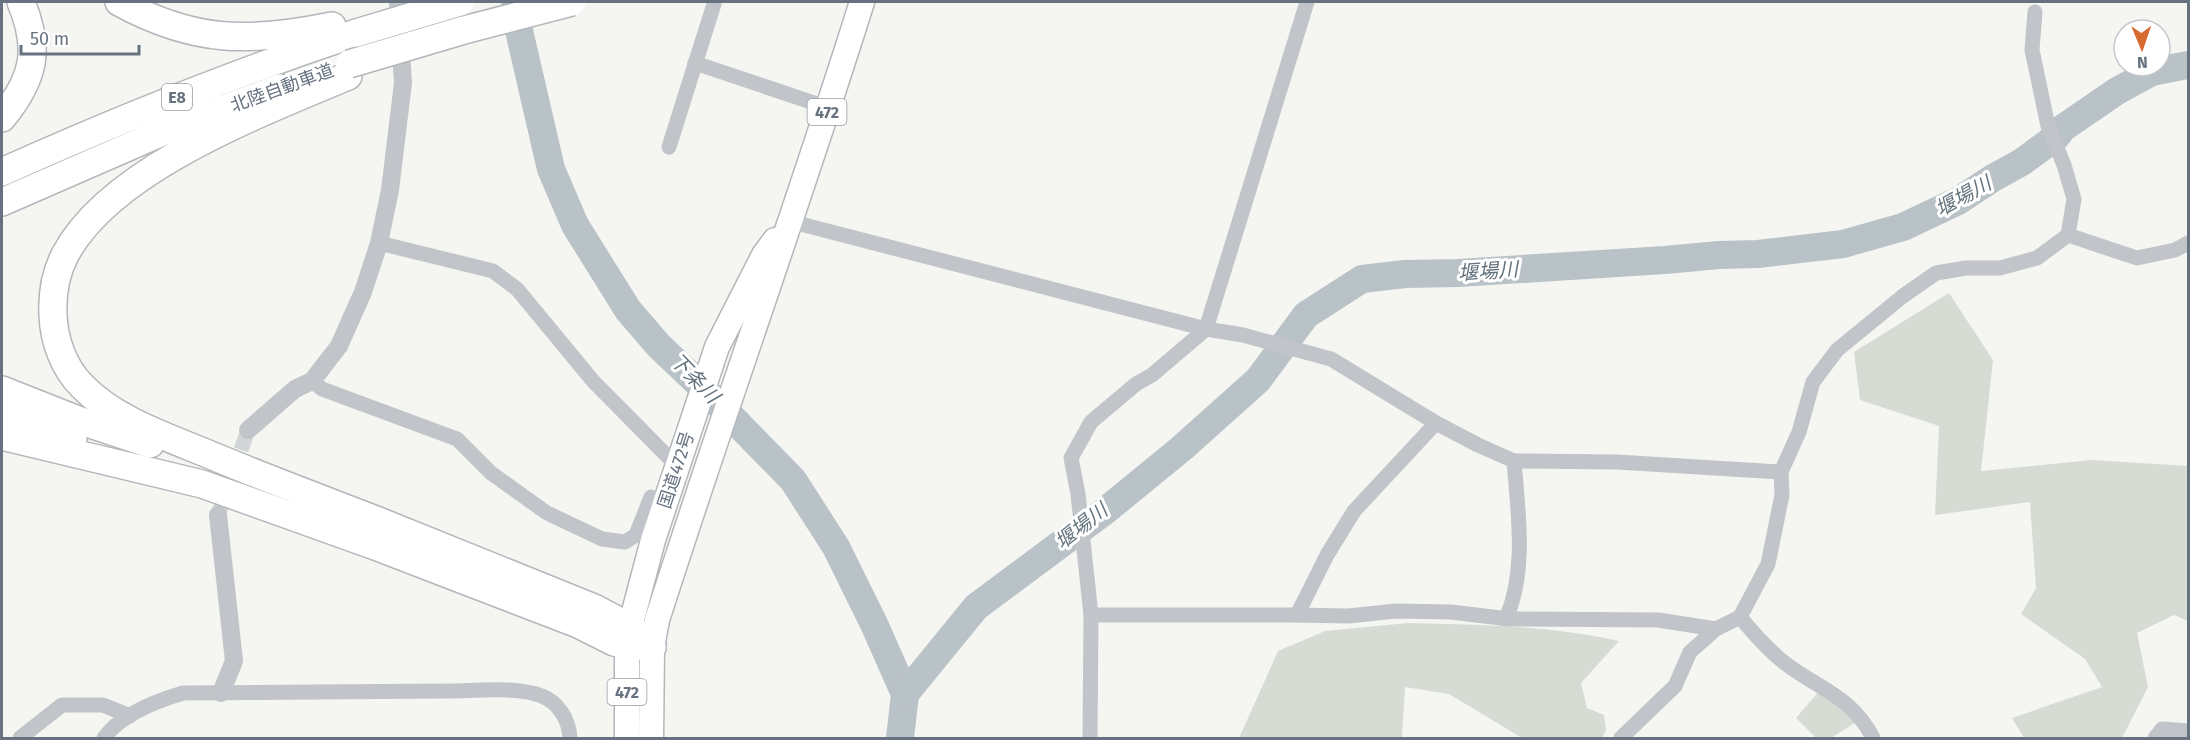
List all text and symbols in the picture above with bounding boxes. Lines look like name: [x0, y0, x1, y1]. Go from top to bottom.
scale bar: [21, 18, 140, 56]
north arrow: [2112, 18, 2172, 78]
text: 50 m: [30, 28, 69, 50]
text: N: [2137, 53, 2148, 72]
street label: 北陸自動車道: [227, 59, 337, 117]
road number: E8: [162, 84, 192, 110]
road number: 472: [808, 99, 846, 125]
water label: 堰場川: [1931, 170, 1997, 221]
water label: 堰場川: [1457, 257, 1521, 285]
water label: 下条川: [666, 348, 726, 409]
street label: 国道472号: [653, 429, 699, 511]
water label: 堰場川: [1050, 497, 1114, 554]
road number: 472: [608, 679, 646, 705]

